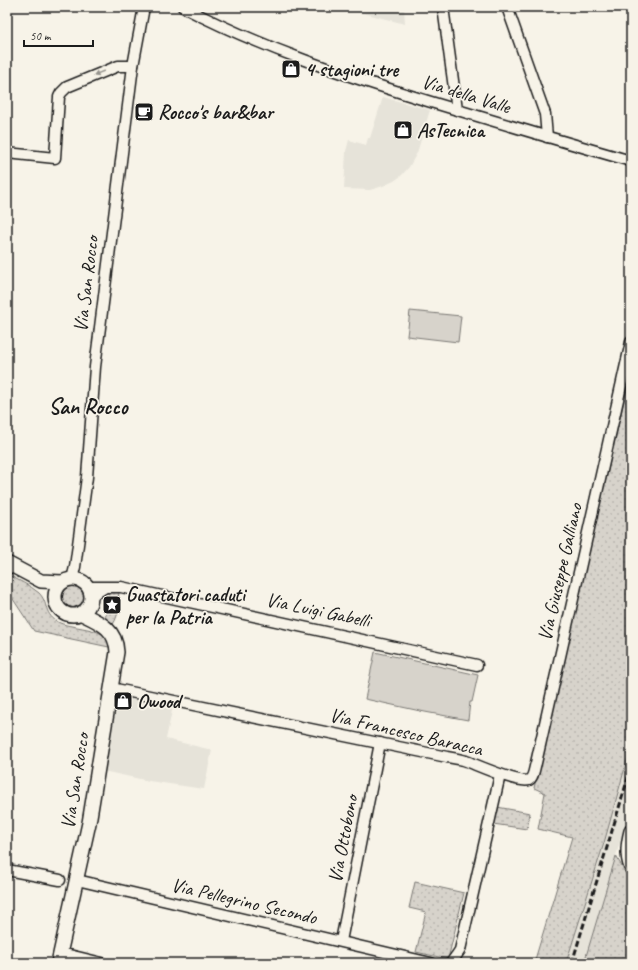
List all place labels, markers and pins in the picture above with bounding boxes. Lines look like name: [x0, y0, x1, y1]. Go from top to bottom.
place label: 4 stagioni tre: [305, 57, 400, 82]
shop icon: 4 stagioni tre: [280, 58, 302, 80]
place label: Rocco's bar&bar: [158, 100, 276, 125]
cafe icon: Rocco's bar&bar: [133, 101, 155, 123]
place label: AsTecnica: [417, 118, 486, 143]
shop icon: AsTecnica: [392, 119, 414, 141]
place label: Guastatori caduti per la Patria: [126, 582, 248, 630]
place icon: Guastatori caduti per la Patria: [101, 594, 123, 616]
place label: Owood: [137, 689, 184, 714]
shop icon: Owood: [112, 690, 134, 712]

